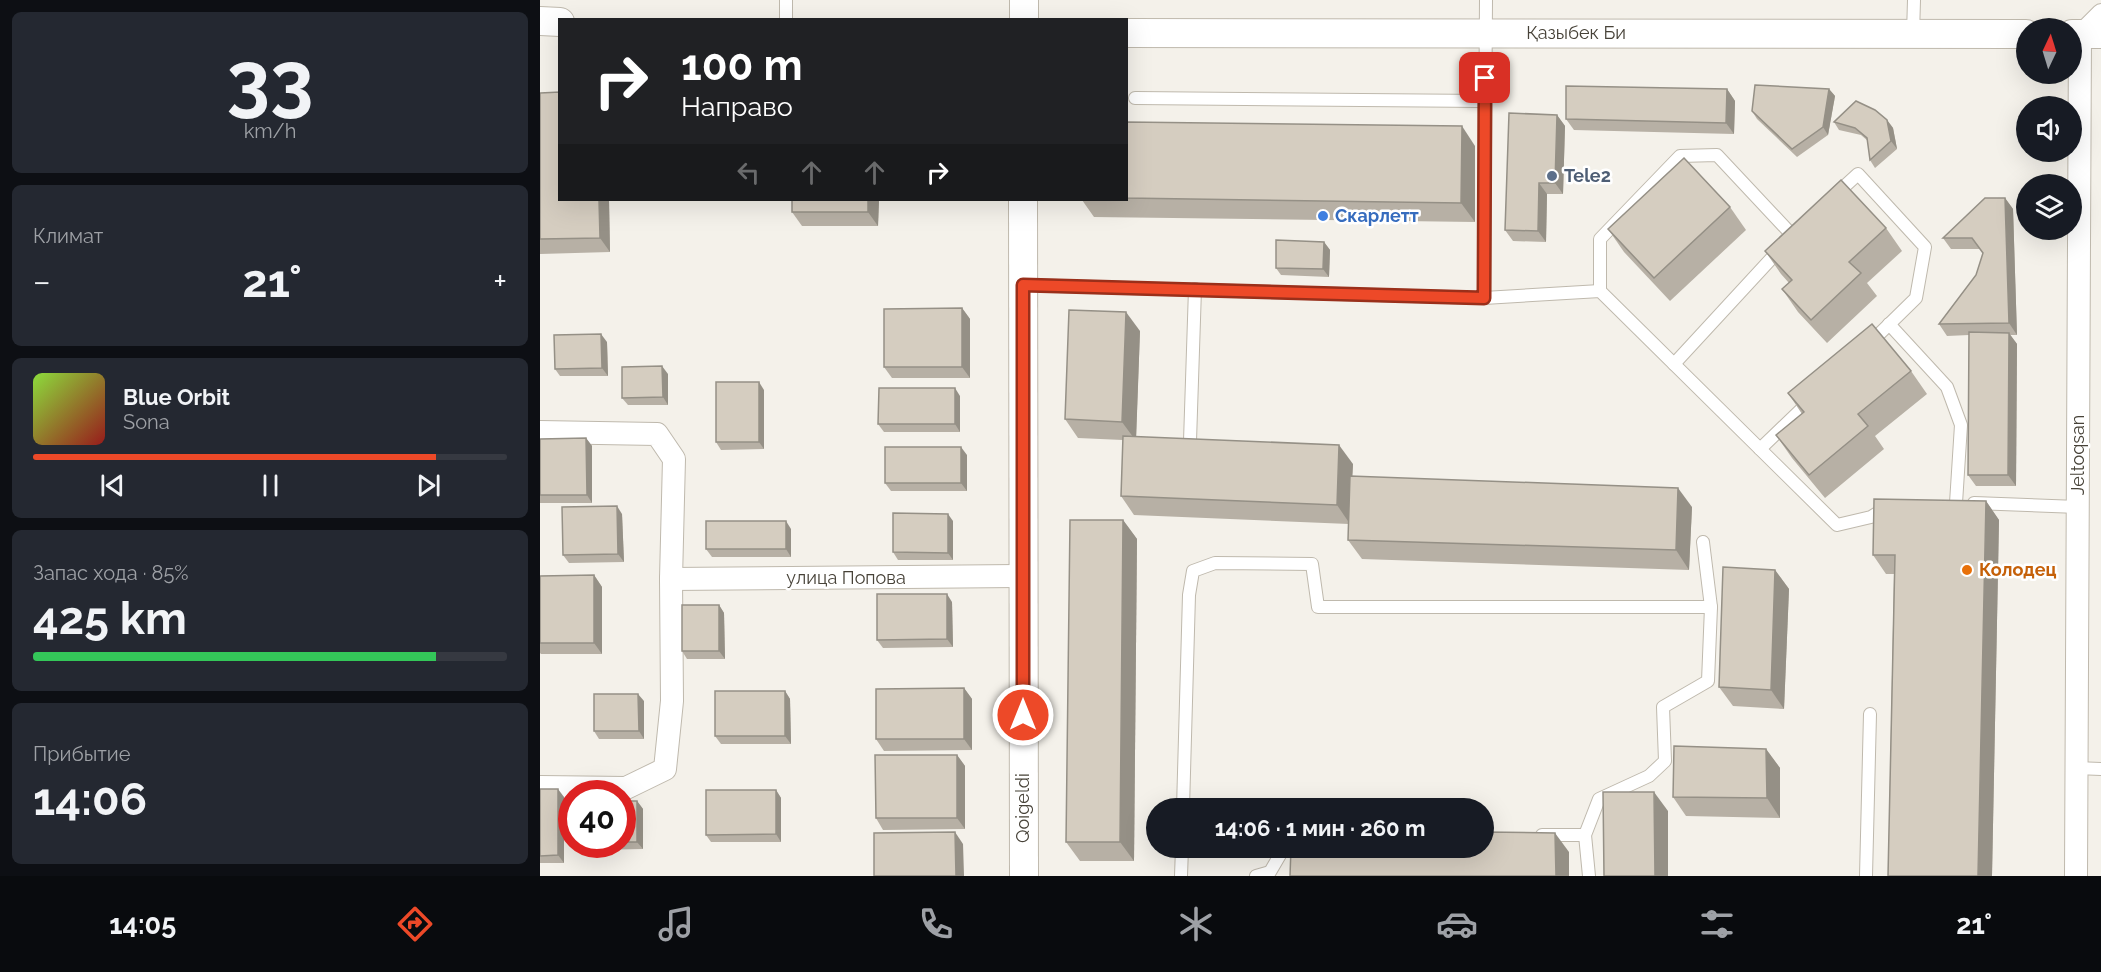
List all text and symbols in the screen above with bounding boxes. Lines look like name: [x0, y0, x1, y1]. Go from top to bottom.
north arrow: [2016, 18, 2082, 84]
map controls: [2016, 18, 2082, 240]
street label: Қазыбек Би: [1526, 22, 1626, 43]
text: 33: [226, 34, 314, 125]
text: 100 m: [681, 41, 803, 90]
icon: right: [582, 42, 660, 120]
pin: [1459, 52, 1510, 103]
icon: arrive: [1468, 61, 1501, 94]
text: Направо: [681, 91, 793, 122]
button: sound: [2016, 96, 2082, 162]
text: km/h: [244, 119, 296, 143]
icon: left: [732, 156, 765, 189]
icon: ahead: [795, 156, 828, 189]
icon: ahead: [858, 156, 891, 189]
icon: right: [921, 156, 954, 189]
place label: Tele2: [1564, 165, 1611, 186]
marker: Tele2: [1545, 169, 1559, 183]
button: layers: [2016, 174, 2082, 240]
place label: Скарлетт: [1335, 205, 1419, 226]
marker: Скарлетт: [1316, 209, 1330, 223]
text: Климат: [33, 224, 103, 248]
text: 21°: [242, 255, 302, 308]
text: −: [33, 262, 51, 301]
text: +: [493, 262, 507, 301]
text: Blue Orbit: [123, 384, 230, 410]
text: Sona: [123, 410, 170, 434]
street label: Jeltoqsan: [2067, 415, 2088, 495]
icon: previous: [96, 469, 129, 502]
icon: pause: [254, 469, 287, 502]
icon: next: [412, 469, 445, 502]
place label: Колодец: [1979, 559, 2056, 580]
text: Запас хода · 85%: [33, 561, 189, 585]
marker: Колодец: [1960, 563, 1974, 577]
street label: улица Попова: [786, 567, 906, 588]
text: 425 km: [33, 592, 187, 645]
position arrow: [991, 683, 1055, 747]
text: Прибытие: [33, 742, 130, 766]
text: 14:06: [33, 773, 147, 826]
street label: Qoigeldi: [1012, 773, 1033, 843]
speed limit sign: 40: [558, 780, 636, 858]
text: 14:06 · 1 мин · 260 m: [1215, 815, 1425, 841]
icon: directions: [394, 903, 436, 945]
icon: music: [655, 903, 697, 945]
icon: phone: [915, 903, 957, 945]
icon: climate: [1175, 903, 1217, 945]
icon: car: [1436, 903, 1478, 945]
icon: filters: [1696, 903, 1738, 945]
text: 14:05: [109, 909, 176, 940]
text: 21°: [1956, 909, 1992, 940]

